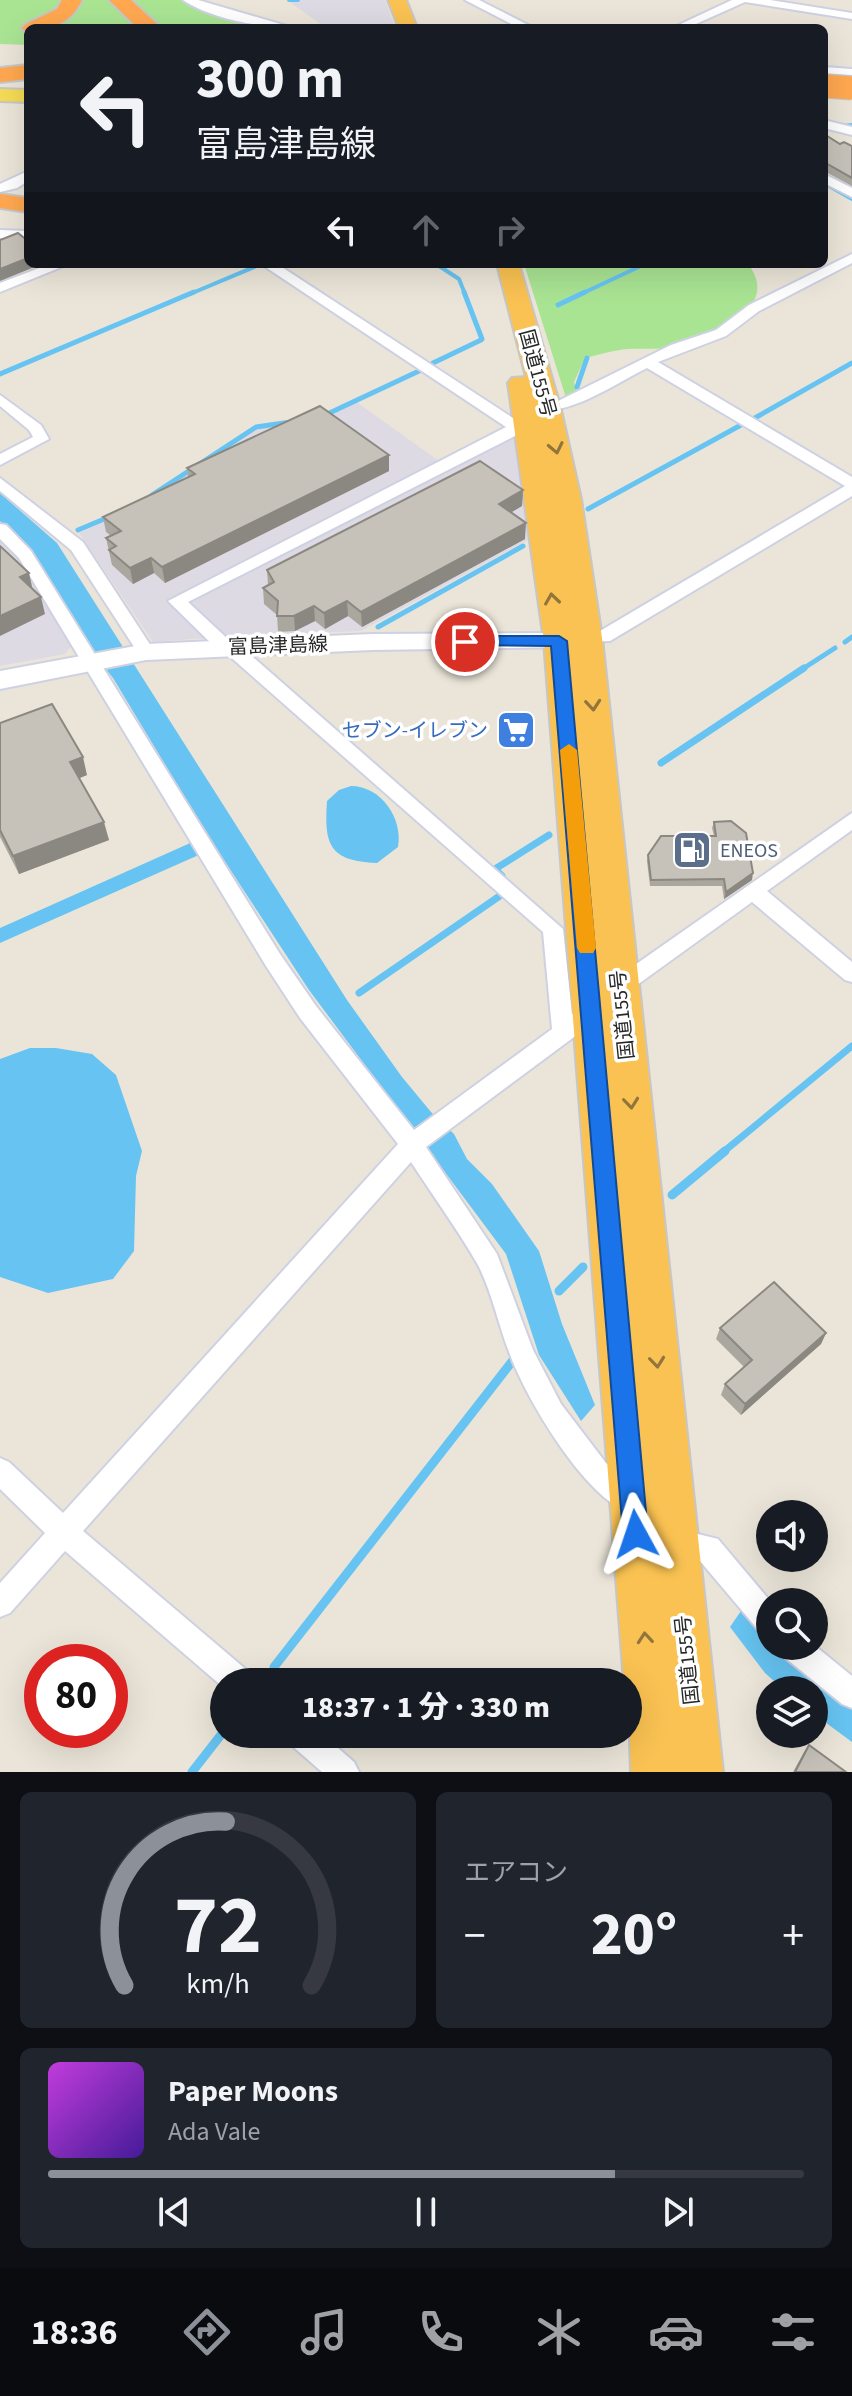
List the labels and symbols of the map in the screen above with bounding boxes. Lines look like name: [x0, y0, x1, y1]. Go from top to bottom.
street label: 国道155号: [512, 326, 562, 420]
one-way arrow: [547, 441, 564, 454]
one-way arrow: [545, 592, 562, 605]
pin: [431, 608, 499, 676]
street label: 富島津島線: [228, 630, 328, 662]
one-way arrow: [584, 699, 601, 712]
supermarket icon: セブン-イレブン: [495, 709, 537, 751]
place label: セブン-イレブン: [342, 717, 488, 745]
fuel station icon: ENEOS: [671, 829, 713, 871]
place label: ENEOS: [720, 837, 778, 865]
street label: 国道155号: [604, 969, 642, 1061]
one-way arrow: [622, 1097, 639, 1110]
one-way arrow: [648, 1356, 665, 1369]
position arrow: [594, 1492, 678, 1576]
street label: 国道155号: [669, 1614, 707, 1706]
one-way arrow: [636, 1632, 653, 1645]
speed limit sign: 80: [24, 1644, 128, 1748]

